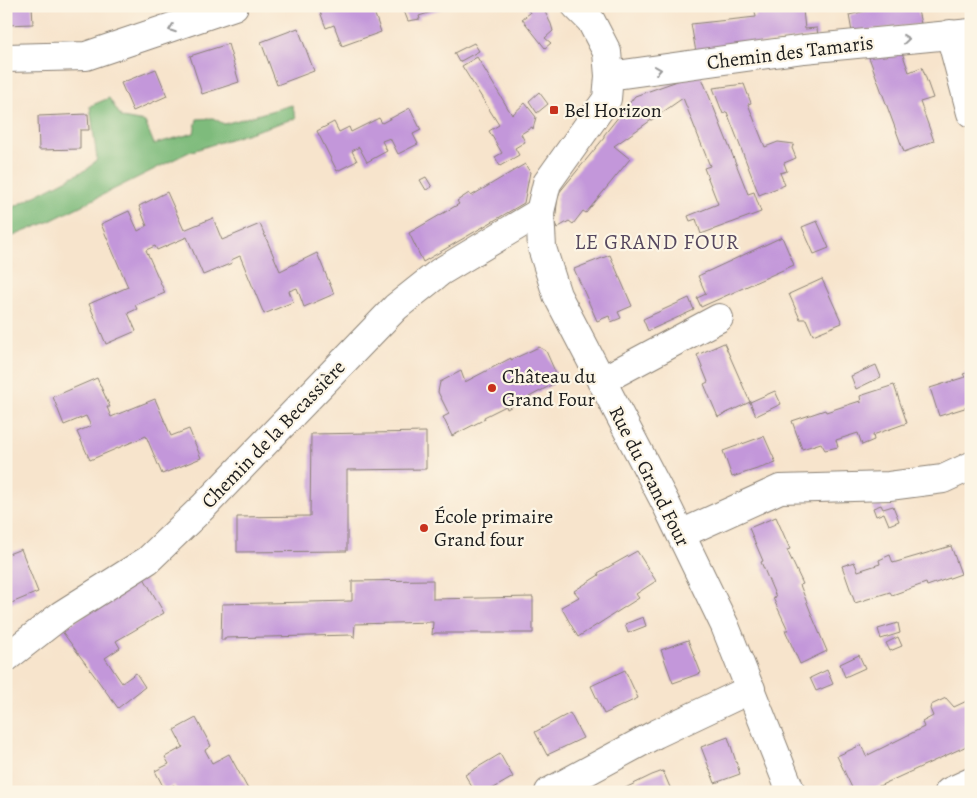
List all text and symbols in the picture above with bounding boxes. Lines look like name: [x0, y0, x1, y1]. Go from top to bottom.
one-way arrow: [168, 23, 176, 33]
street label: Chemin des Tamaris: [705, 29, 875, 76]
one-way arrow: [902, 34, 910, 45]
one-way arrow: [654, 66, 662, 76]
place label: Bel Horizon: [564, 97, 662, 124]
marker: Bel Horizon: [548, 104, 560, 116]
district label: LE GRAND FOUR: [574, 228, 740, 256]
street label: Chemin de la Becassière: [195, 354, 351, 514]
place label: Château du Grand Four: [502, 363, 596, 413]
marker: Château du Grand Four: [486, 382, 498, 394]
street label: Rue du Grand Four: [603, 401, 697, 551]
place label: École primaire Grand four: [434, 503, 553, 553]
marker: École primaire Grand four: [418, 522, 430, 534]

